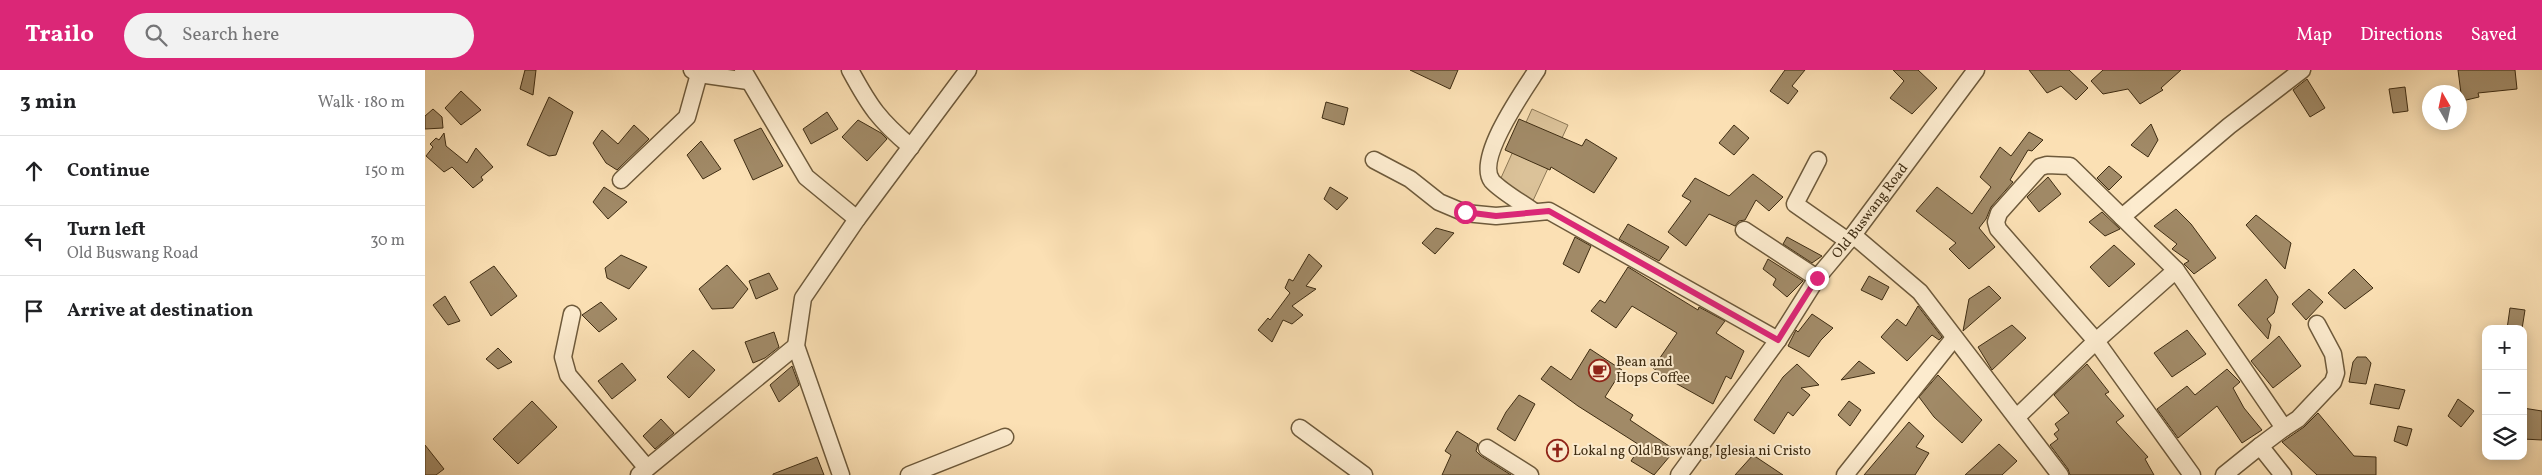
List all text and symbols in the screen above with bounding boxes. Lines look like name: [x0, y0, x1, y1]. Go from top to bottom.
search box: [124, 13, 474, 58]
text: Trailo: [25, 18, 94, 52]
icon: search: [142, 21, 170, 49]
text: Search here: [182, 22, 279, 48]
text: Map: [2296, 23, 2332, 48]
text: Directions: [2360, 23, 2443, 48]
text: Saved: [2471, 23, 2517, 48]
north arrow: [2422, 85, 2467, 130]
text: 3 min: [20, 88, 76, 117]
text: Walk · 180 m: [318, 92, 405, 114]
icon: ahead: [20, 157, 48, 185]
text: Continue: [67, 158, 150, 184]
text: 150 m: [364, 160, 405, 182]
street label: Old Buswang Road: [1827, 160, 1913, 263]
route start: [1454, 201, 1477, 224]
text: Turn left: [67, 217, 146, 243]
icon: left: [20, 227, 48, 255]
text: 30 m: [370, 230, 405, 252]
text: Old Buswang Road: [67, 243, 199, 265]
route end: [1806, 267, 1829, 290]
icon: arrive: [20, 297, 48, 325]
text: Arrive at destination: [67, 298, 253, 324]
map controls: [2482, 325, 2527, 460]
button: +: [2482, 325, 2527, 370]
place label: Bean and Hops Coffee: [1616, 353, 1690, 388]
cafe icon: Bean and Hops Coffee: [1588, 358, 1612, 382]
button: −: [2482, 370, 2527, 415]
button: layers: [2482, 415, 2527, 460]
church icon: Lokal ng Old Buswang, Iglesia ni Cristo: [1545, 439, 1569, 463]
place label: Lokal ng Old Buswang, Iglesia ni Cristo: [1573, 442, 1811, 461]

